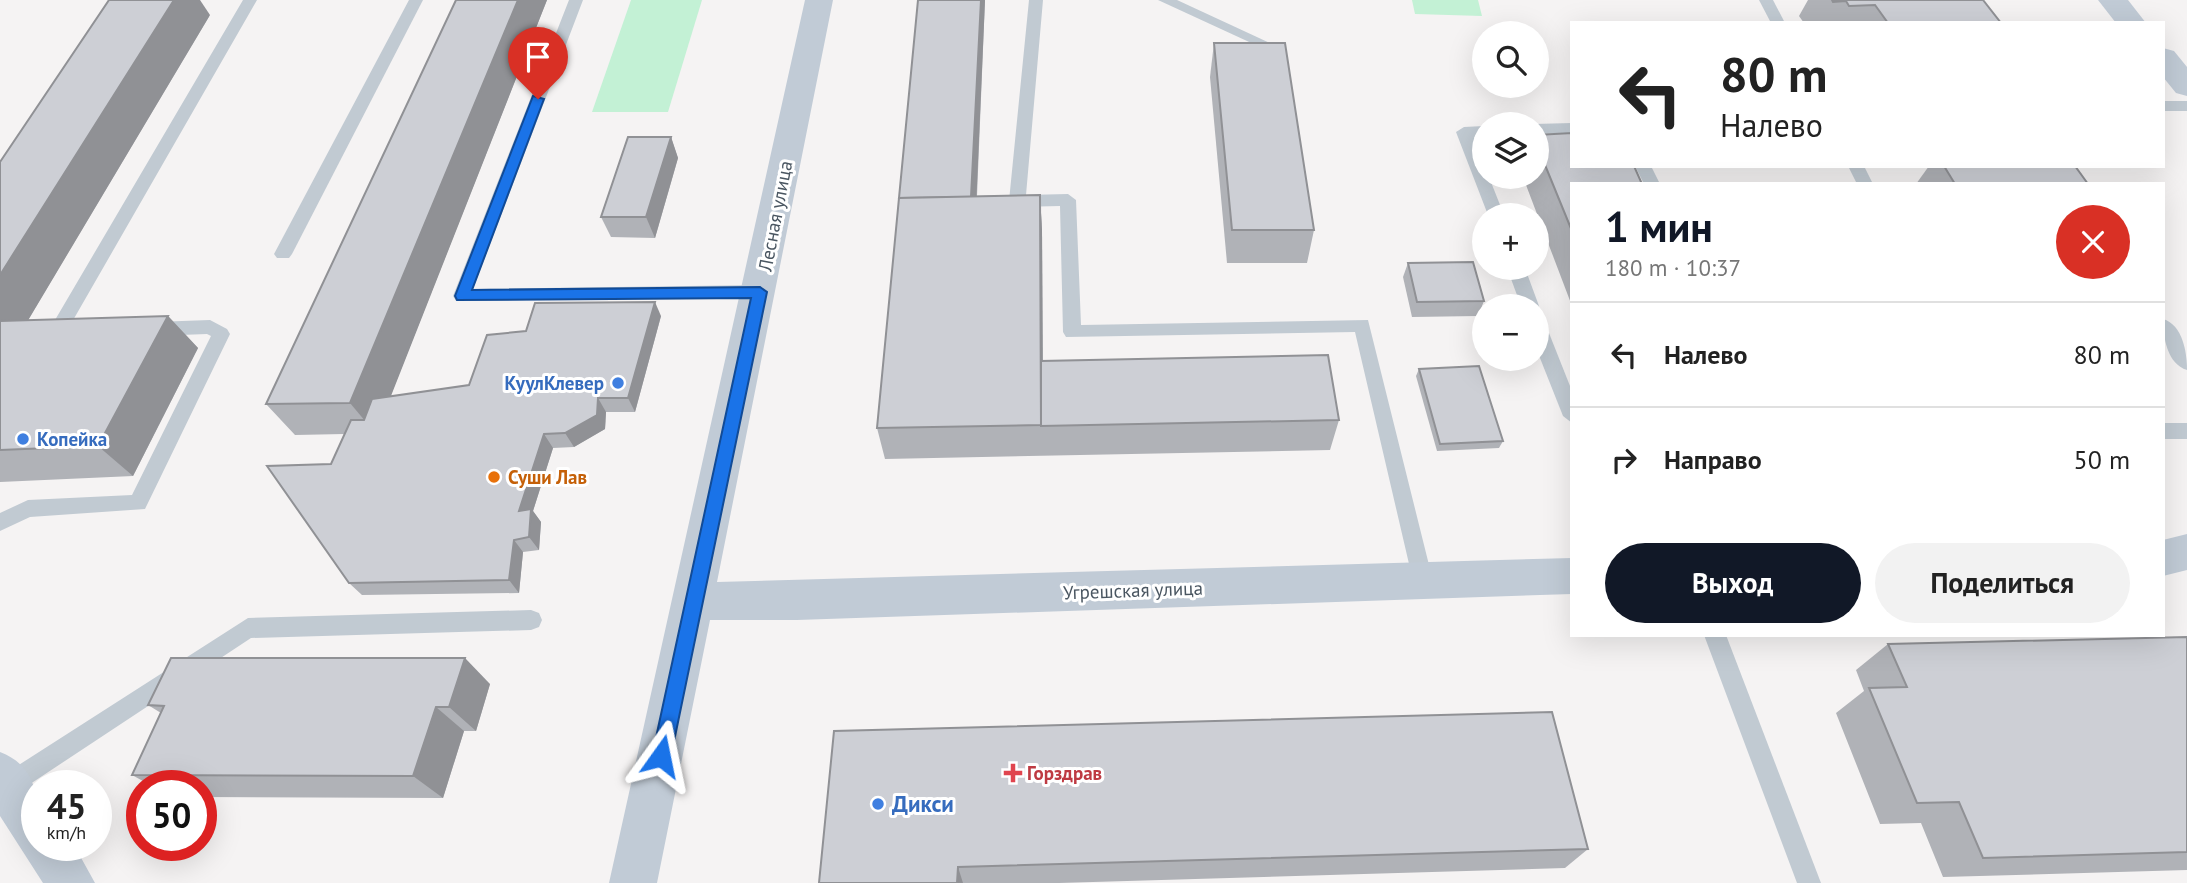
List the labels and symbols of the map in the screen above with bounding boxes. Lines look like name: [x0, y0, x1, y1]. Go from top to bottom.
pin: [508, 27, 568, 99]
street label: Лесная улица: [752, 159, 797, 274]
place label: КуулКлевер: [504, 371, 604, 395]
marker: КуулКлевер: [610, 375, 626, 391]
place label: Копейка: [37, 427, 107, 451]
marker: Копейка: [15, 431, 31, 447]
place label: Суши Лав: [508, 465, 587, 489]
marker: Суши Лав: [486, 469, 502, 485]
street label: Угрешская улица: [1063, 576, 1203, 604]
position arrow: [624, 719, 698, 793]
place label: Горздрав: [1027, 761, 1102, 785]
marker: Горздрав: [1005, 765, 1021, 781]
speed limit sign: 50: [126, 770, 217, 861]
place label: Дикси: [892, 789, 954, 818]
marker: Дикси: [870, 796, 886, 812]

